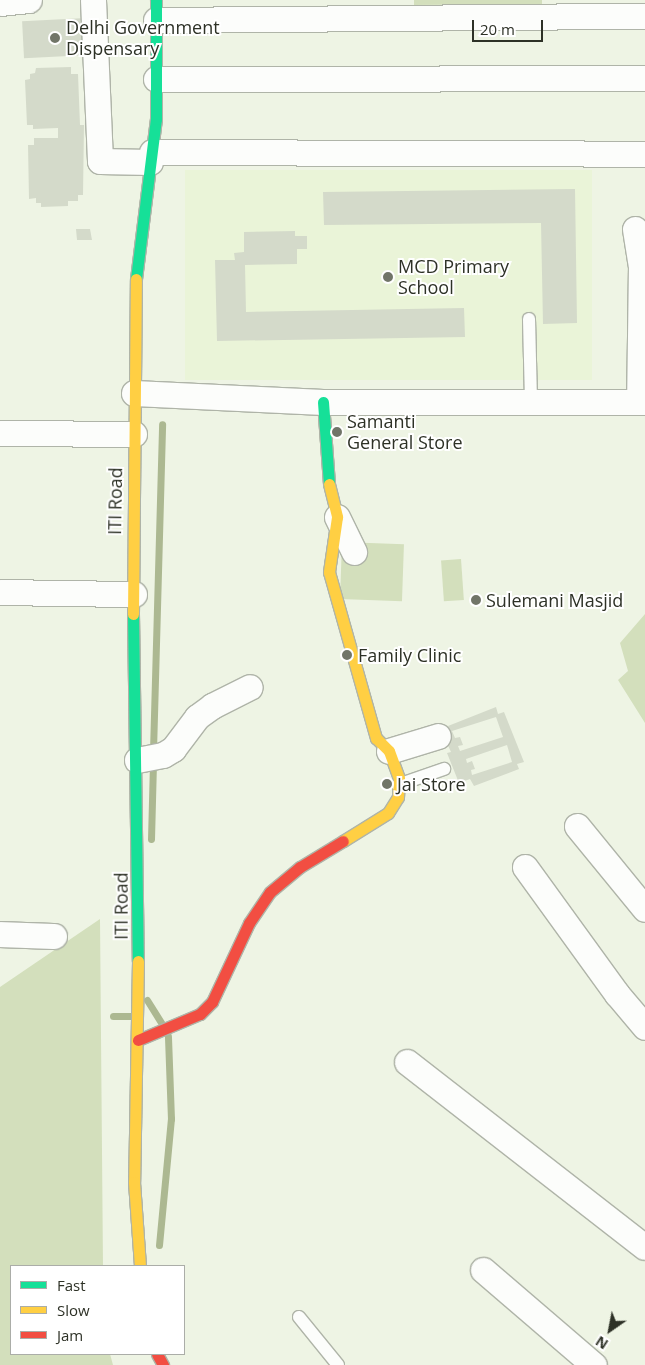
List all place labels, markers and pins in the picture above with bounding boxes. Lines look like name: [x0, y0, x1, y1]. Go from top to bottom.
place label: Delhi Government Dispensary: [66, 17, 220, 59]
marker: Delhi Government Dispensary: [48, 31, 62, 45]
place label: MCD Primary School: [398, 256, 509, 298]
marker: MCD Primary School: [382, 271, 394, 283]
place label: Samanti General Store: [347, 411, 462, 454]
marker: Samanti General Store: [331, 426, 343, 438]
place label: Sulemani Masjid: [486, 589, 623, 611]
marker: Sulemani Masjid: [470, 594, 482, 606]
place label: Family Clinic: [358, 644, 461, 666]
marker: Family Clinic: [340, 648, 354, 662]
place label: Jai Store: [397, 773, 466, 795]
marker: Jai Store: [381, 778, 393, 790]

